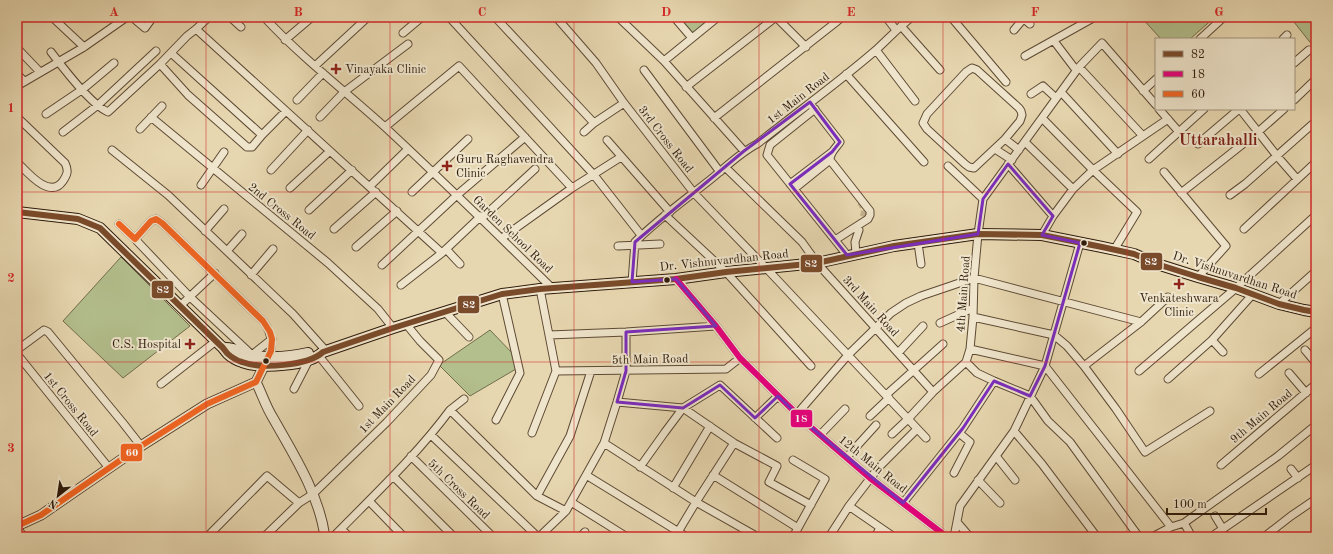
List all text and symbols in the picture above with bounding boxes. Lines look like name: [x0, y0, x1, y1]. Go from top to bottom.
text: A: [109, 6, 119, 19]
text: B: [293, 6, 303, 19]
text: C: [478, 6, 486, 19]
text: D: [661, 6, 671, 19]
text: E: [847, 6, 856, 19]
text: F: [1031, 6, 1040, 19]
text: G: [1214, 6, 1224, 19]
legend: [1155, 38, 1295, 110]
text: 82: [1191, 49, 1205, 61]
marker: Vinayaka Clinic: [330, 63, 342, 75]
place label: Vinayaka Clinic: [345, 64, 426, 76]
text: 18: [1191, 69, 1205, 81]
street label: 1st Main Road: [765, 71, 832, 127]
text: 60: [1191, 89, 1205, 101]
text: 1: [7, 102, 15, 115]
street label: 3rd Cross Road: [636, 104, 695, 175]
district label: Uttarahalli: [1178, 133, 1258, 149]
place label: Guru Raghavendra Clinic: [456, 154, 554, 180]
marker: Guru Raghavendra Clinic: [441, 160, 453, 172]
street label: 2nd Cross Road: [246, 181, 317, 242]
street label: Garden School Road: [470, 194, 554, 276]
unlabelled marker: [1079, 238, 1089, 248]
street label: Dr. Vishnuvardhan Road: [659, 248, 789, 274]
street label: Dr. Vishnuvardhan Road: [1171, 250, 1298, 302]
line badge: 82: [1140, 252, 1163, 271]
line badge: 82: [800, 254, 823, 273]
street label: 4th Main Road: [955, 255, 973, 333]
text: 82: [1145, 257, 1157, 268]
text: 82: [805, 259, 817, 270]
text: 2: [7, 272, 15, 285]
street label: 3rd Main Road: [840, 274, 901, 339]
unlabelled marker: [662, 275, 672, 285]
marker: Venkateshwara Clinic: [1173, 278, 1185, 290]
line badge: 82: [151, 280, 174, 299]
text: 82: [157, 285, 169, 296]
place label: Venkateshwara Clinic: [1139, 293, 1219, 319]
line badge: 82: [457, 295, 480, 314]
text: 82: [463, 300, 475, 311]
marker: C.S. Hospital: [184, 338, 196, 350]
place label: C.S. Hospital: [112, 339, 181, 351]
street label: 5th Main Road: [611, 352, 689, 367]
unlabelled marker: [261, 356, 271, 366]
street label: 1st Cross Road: [41, 370, 100, 439]
street label: 1st Main Road: [357, 373, 418, 436]
street label: 9th Main Road: [1228, 387, 1295, 446]
line badge: 18: [790, 409, 813, 428]
text: 18: [795, 414, 807, 425]
street label: 12th Main Road: [836, 434, 909, 496]
text: 3: [7, 442, 15, 455]
line badge: 60: [120, 443, 143, 462]
text: 60: [126, 448, 138, 459]
street label: 5th Cross Road: [425, 457, 492, 522]
north arrow: [38, 476, 78, 516]
scale bar: [1167, 490, 1266, 516]
text: N: [47, 496, 60, 510]
text: 100 m: [1173, 499, 1207, 511]

